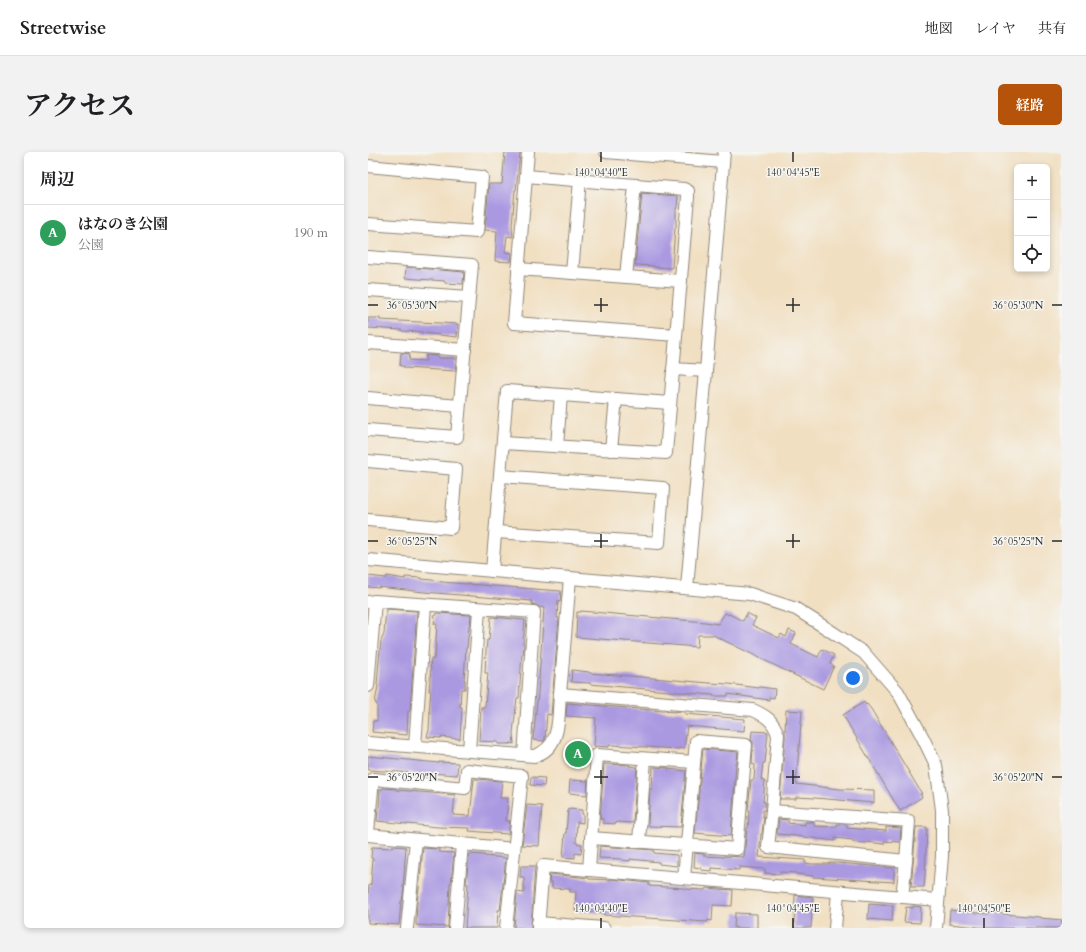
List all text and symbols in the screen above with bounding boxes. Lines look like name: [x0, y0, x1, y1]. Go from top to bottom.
text: Streetwise: [20, 15, 107, 41]
text: 地図: [925, 19, 953, 38]
text: レイヤ: [975, 19, 1016, 38]
text: 共有: [1038, 19, 1066, 38]
button: 経路: [998, 84, 1062, 125]
text: アクセス: [24, 87, 135, 125]
map controls: [1014, 164, 1050, 272]
button: +: [1014, 164, 1050, 200]
text: 140°04'40"E: [574, 166, 628, 180]
text: 140°04'45"E: [766, 166, 820, 180]
text: 周辺: [40, 168, 74, 191]
button: −: [1014, 200, 1050, 236]
text: はなのき公園: [78, 214, 168, 234]
text: A: [48, 224, 58, 242]
text: 190 m: [294, 224, 328, 242]
text: 公園: [78, 236, 104, 254]
button: locate: [1014, 236, 1050, 272]
text: 36°05'30"N: [387, 299, 438, 313]
text: 36°05'30"N: [993, 299, 1044, 313]
text: 36°05'25"N: [387, 535, 438, 549]
text: 36°05'25"N: [993, 535, 1044, 549]
your location: [843, 668, 863, 688]
pin: A: [565, 739, 591, 769]
text: 36°05'20"N: [387, 771, 438, 785]
text: 36°05'20"N: [993, 771, 1044, 785]
text: 140°04'40"E: [574, 902, 628, 916]
text: 140°04'45"E: [766, 902, 820, 916]
text: 140°04'50"E: [957, 902, 1011, 916]

